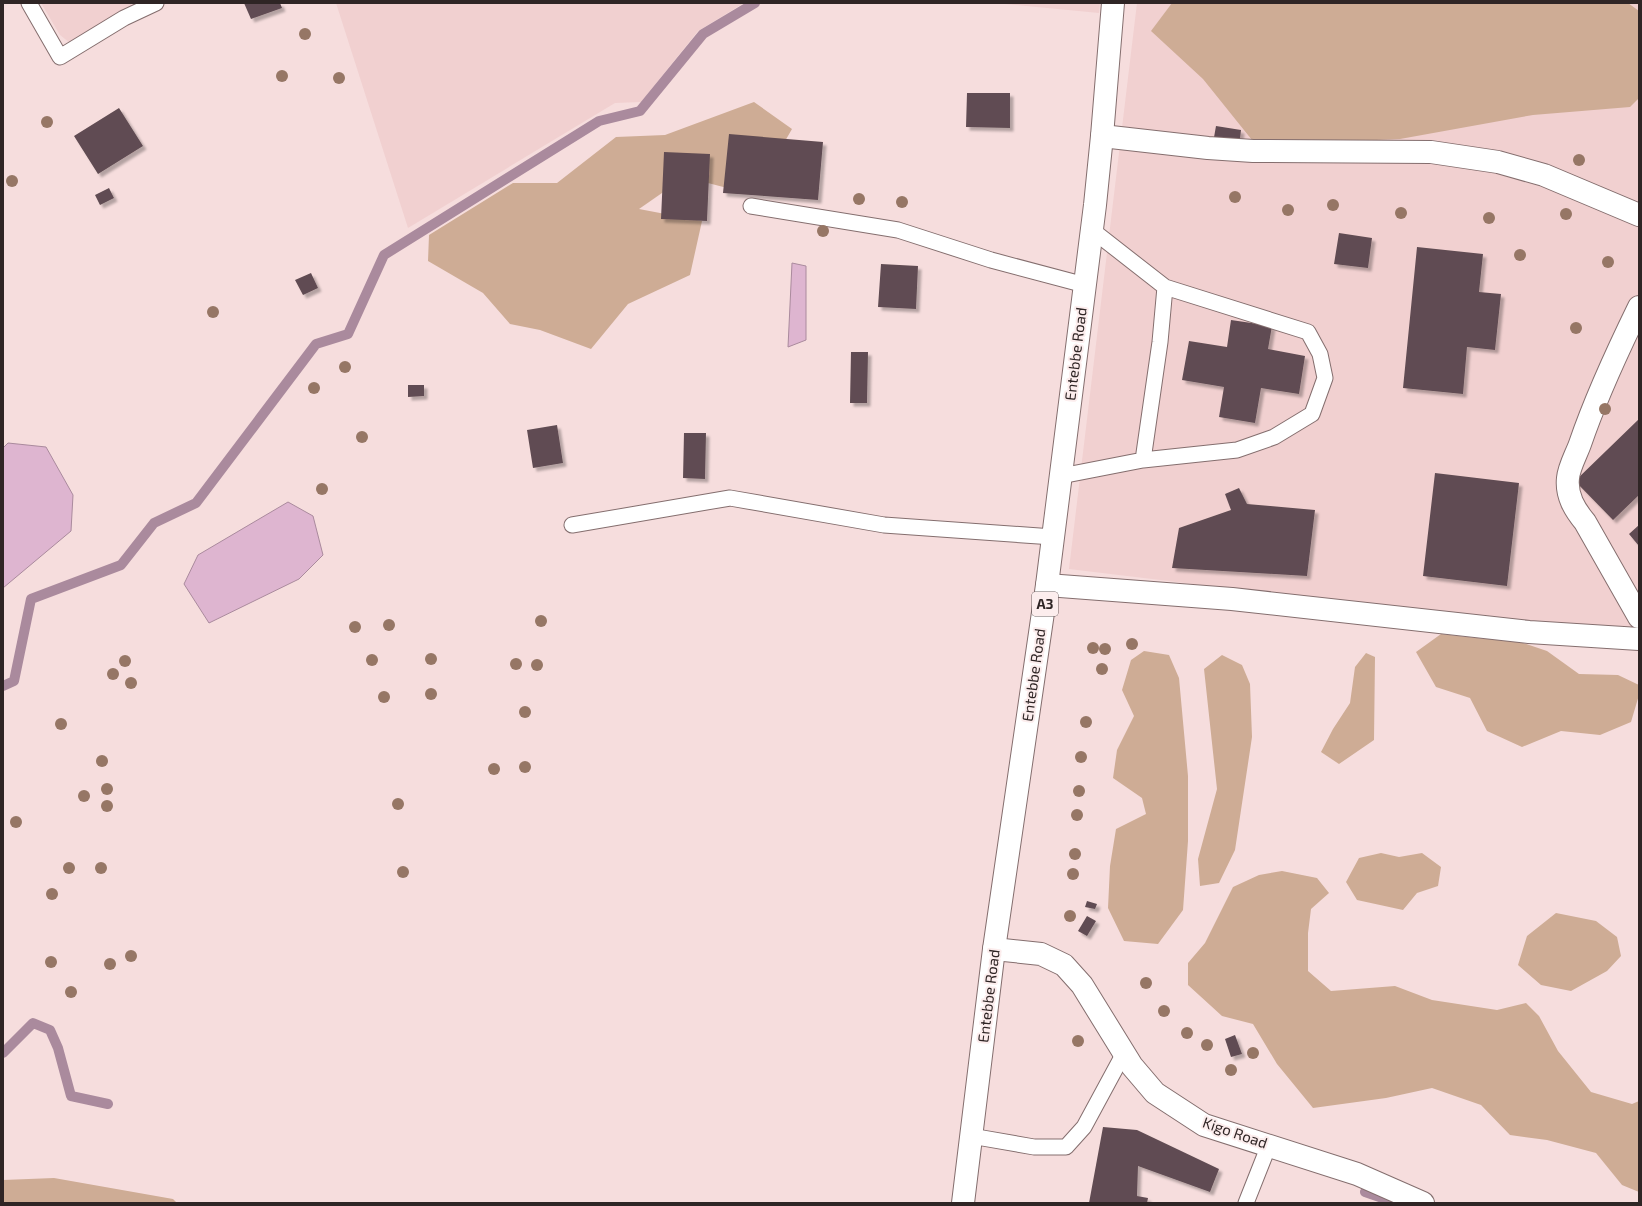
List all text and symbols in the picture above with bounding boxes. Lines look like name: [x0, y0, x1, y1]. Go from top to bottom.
street label: Entebbe Road: [1060, 306, 1090, 402]
road number: A3: [1032, 592, 1058, 616]
street label: Entebbe Road: [1018, 627, 1048, 723]
street label: Entebbe Road: [973, 948, 1003, 1044]
street label: Kigo Road: [1201, 1113, 1270, 1152]

